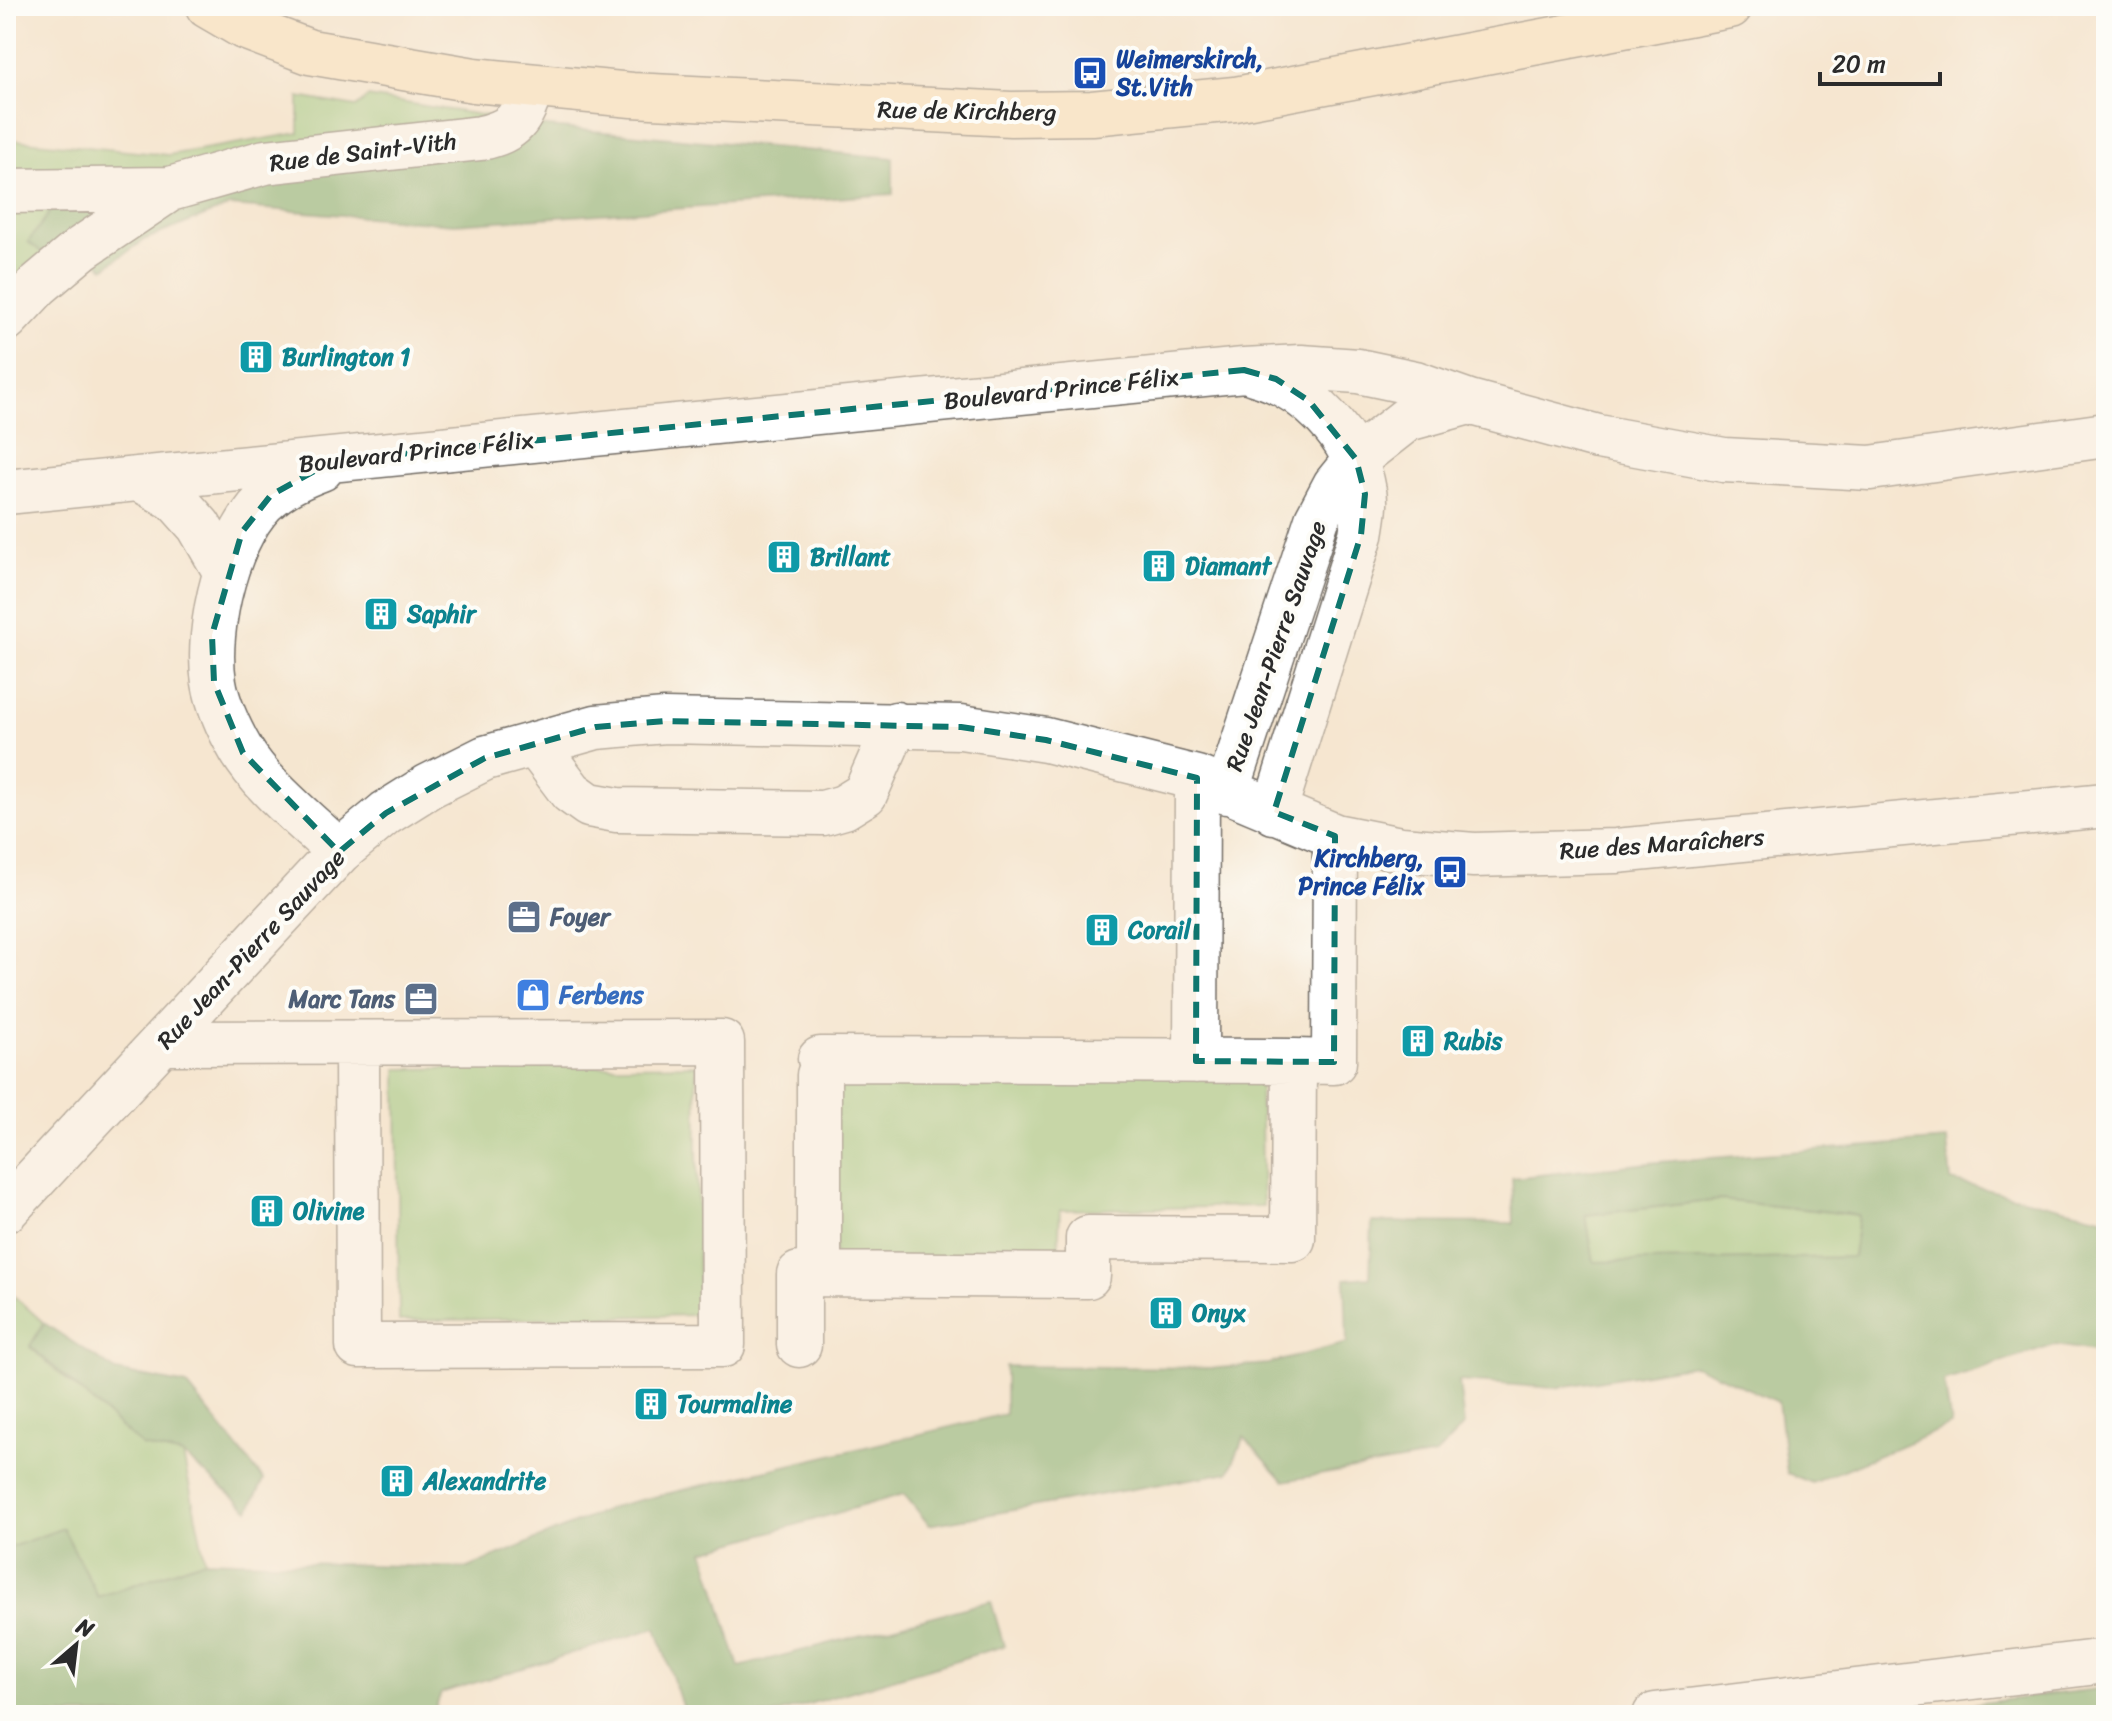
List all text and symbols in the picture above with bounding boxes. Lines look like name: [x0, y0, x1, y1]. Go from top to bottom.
scale bar: [1820, 36, 1940, 86]
place label: Weimerskirch, St.Vith: [1115, 38, 1263, 108]
text: 20 m: [1832, 43, 1886, 85]
bus stop icon: Weimerskirch, St.Vith: [1071, 54, 1109, 92]
street label: Rue de Kirchberg: [877, 88, 1057, 134]
street label: Rue de Saint-Vith: [267, 120, 459, 184]
place label: Burlington 1: [282, 336, 410, 378]
building icon: Burlington 1: [237, 338, 275, 376]
street label: Boulevard Prince Félix: [942, 356, 1181, 422]
street label: Boulevard Prince Félix: [297, 419, 536, 485]
street label: Rue Jean-Pierre Sauvage: [1213, 515, 1339, 777]
place label: Brillant: [810, 536, 891, 578]
building icon: Brillant: [765, 538, 803, 576]
place label: Diamant: [1185, 545, 1272, 587]
building icon: Diamant: [1140, 547, 1178, 585]
place label: Saphir: [406, 593, 478, 635]
building icon: Saphir: [362, 595, 400, 633]
street label: Rue des Maraîchers: [1558, 816, 1767, 872]
place label: Kirchberg, Prince Félix: [1298, 837, 1425, 907]
street label: Rue Jean-Pierre Sauvage: [146, 839, 356, 1059]
bus stop icon: Kirchberg, Prince Félix: [1431, 853, 1469, 891]
place label: Foyer: [549, 896, 612, 938]
office icon: Foyer: [505, 898, 543, 936]
place label: Corail: [1127, 909, 1192, 951]
building icon: Corail: [1083, 911, 1121, 949]
place label: Ferbens: [558, 974, 644, 1016]
shop icon: Ferbens: [514, 976, 552, 1014]
place label: Marc Tans: [288, 978, 396, 1020]
office icon: Marc Tans: [402, 980, 440, 1018]
place label: Rubis: [1443, 1020, 1503, 1062]
building icon: Rubis: [1399, 1022, 1437, 1060]
place label: Olivine: [293, 1190, 365, 1232]
building icon: Olivine: [248, 1192, 286, 1230]
place label: Onyx: [1192, 1292, 1246, 1334]
building icon: Onyx: [1147, 1294, 1185, 1332]
place label: Tourmaline: [677, 1383, 793, 1425]
building icon: Tourmaline: [632, 1385, 670, 1423]
place label: Alexandrite: [422, 1460, 547, 1502]
building icon: Alexandrite: [378, 1462, 416, 1500]
north arrow: [36, 1605, 116, 1685]
text: N: [68, 1607, 102, 1649]

